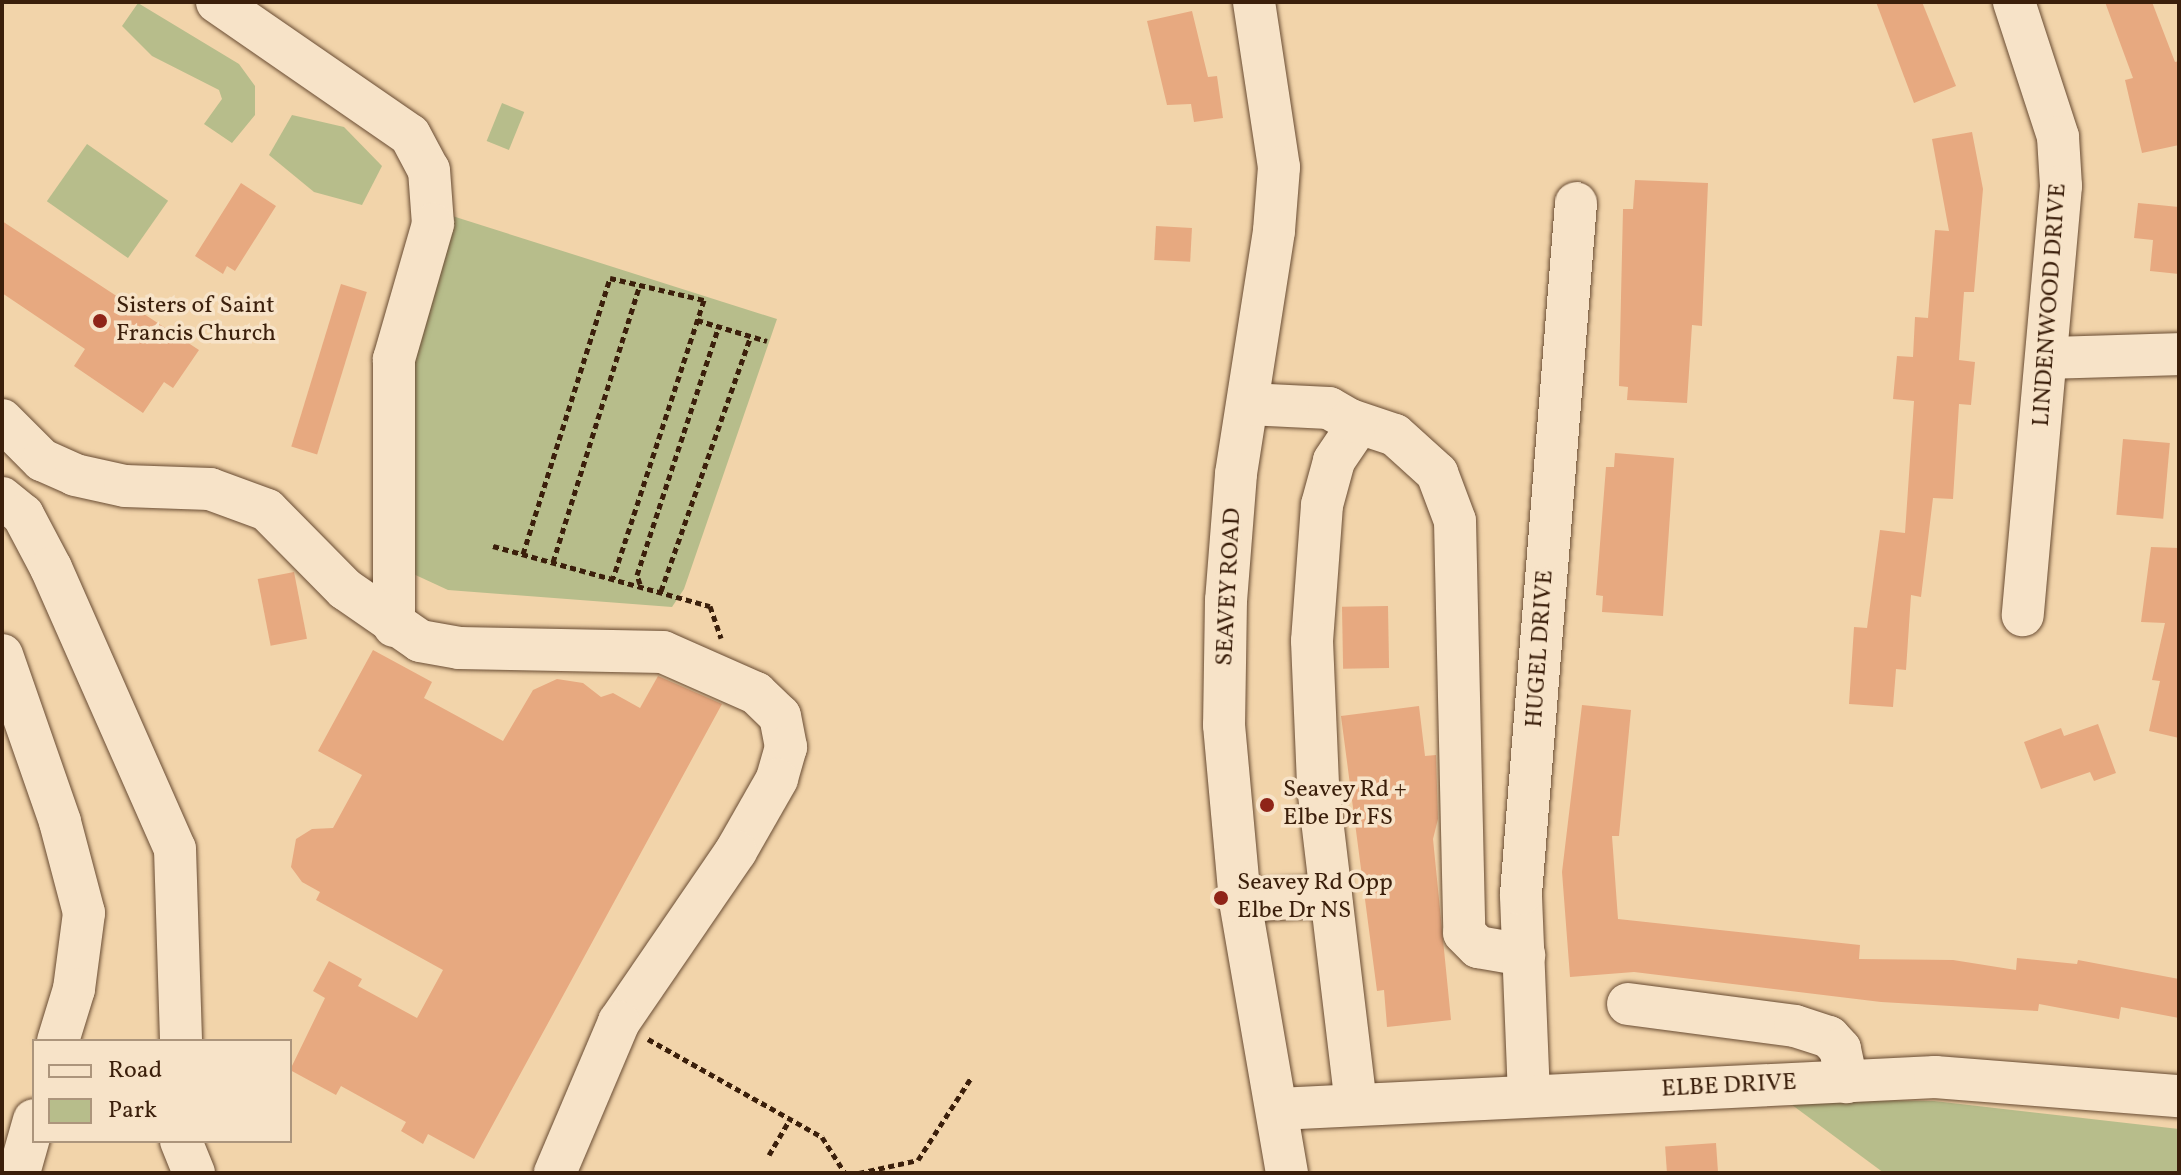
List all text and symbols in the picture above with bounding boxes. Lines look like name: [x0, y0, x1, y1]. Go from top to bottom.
street label: LINDENWOOD DRIVE: [2028, 182, 2074, 428]
place label: Sisters of Saint Francis Church: [116, 293, 276, 349]
marker: Sisters of Saint Francis Church: [91, 312, 109, 330]
street label: SEAVEY ROAD: [1211, 507, 1249, 667]
street label: HUGEL DRIVE: [1521, 569, 1561, 729]
place label: Seavey Rd + Elbe Dr FS: [1283, 777, 1408, 833]
marker: Seavey Rd + Elbe Dr FS: [1258, 796, 1276, 814]
place label: Seavey Rd Opp Elbe Dr NS: [1237, 870, 1394, 926]
marker: Seavey Rd Opp Elbe Dr NS: [1212, 889, 1230, 907]
legend: [32, 1039, 292, 1143]
text: Road: [108, 1054, 162, 1088]
street label: ELBE DRIVE: [1661, 1069, 1797, 1105]
text: Park: [108, 1094, 157, 1128]

